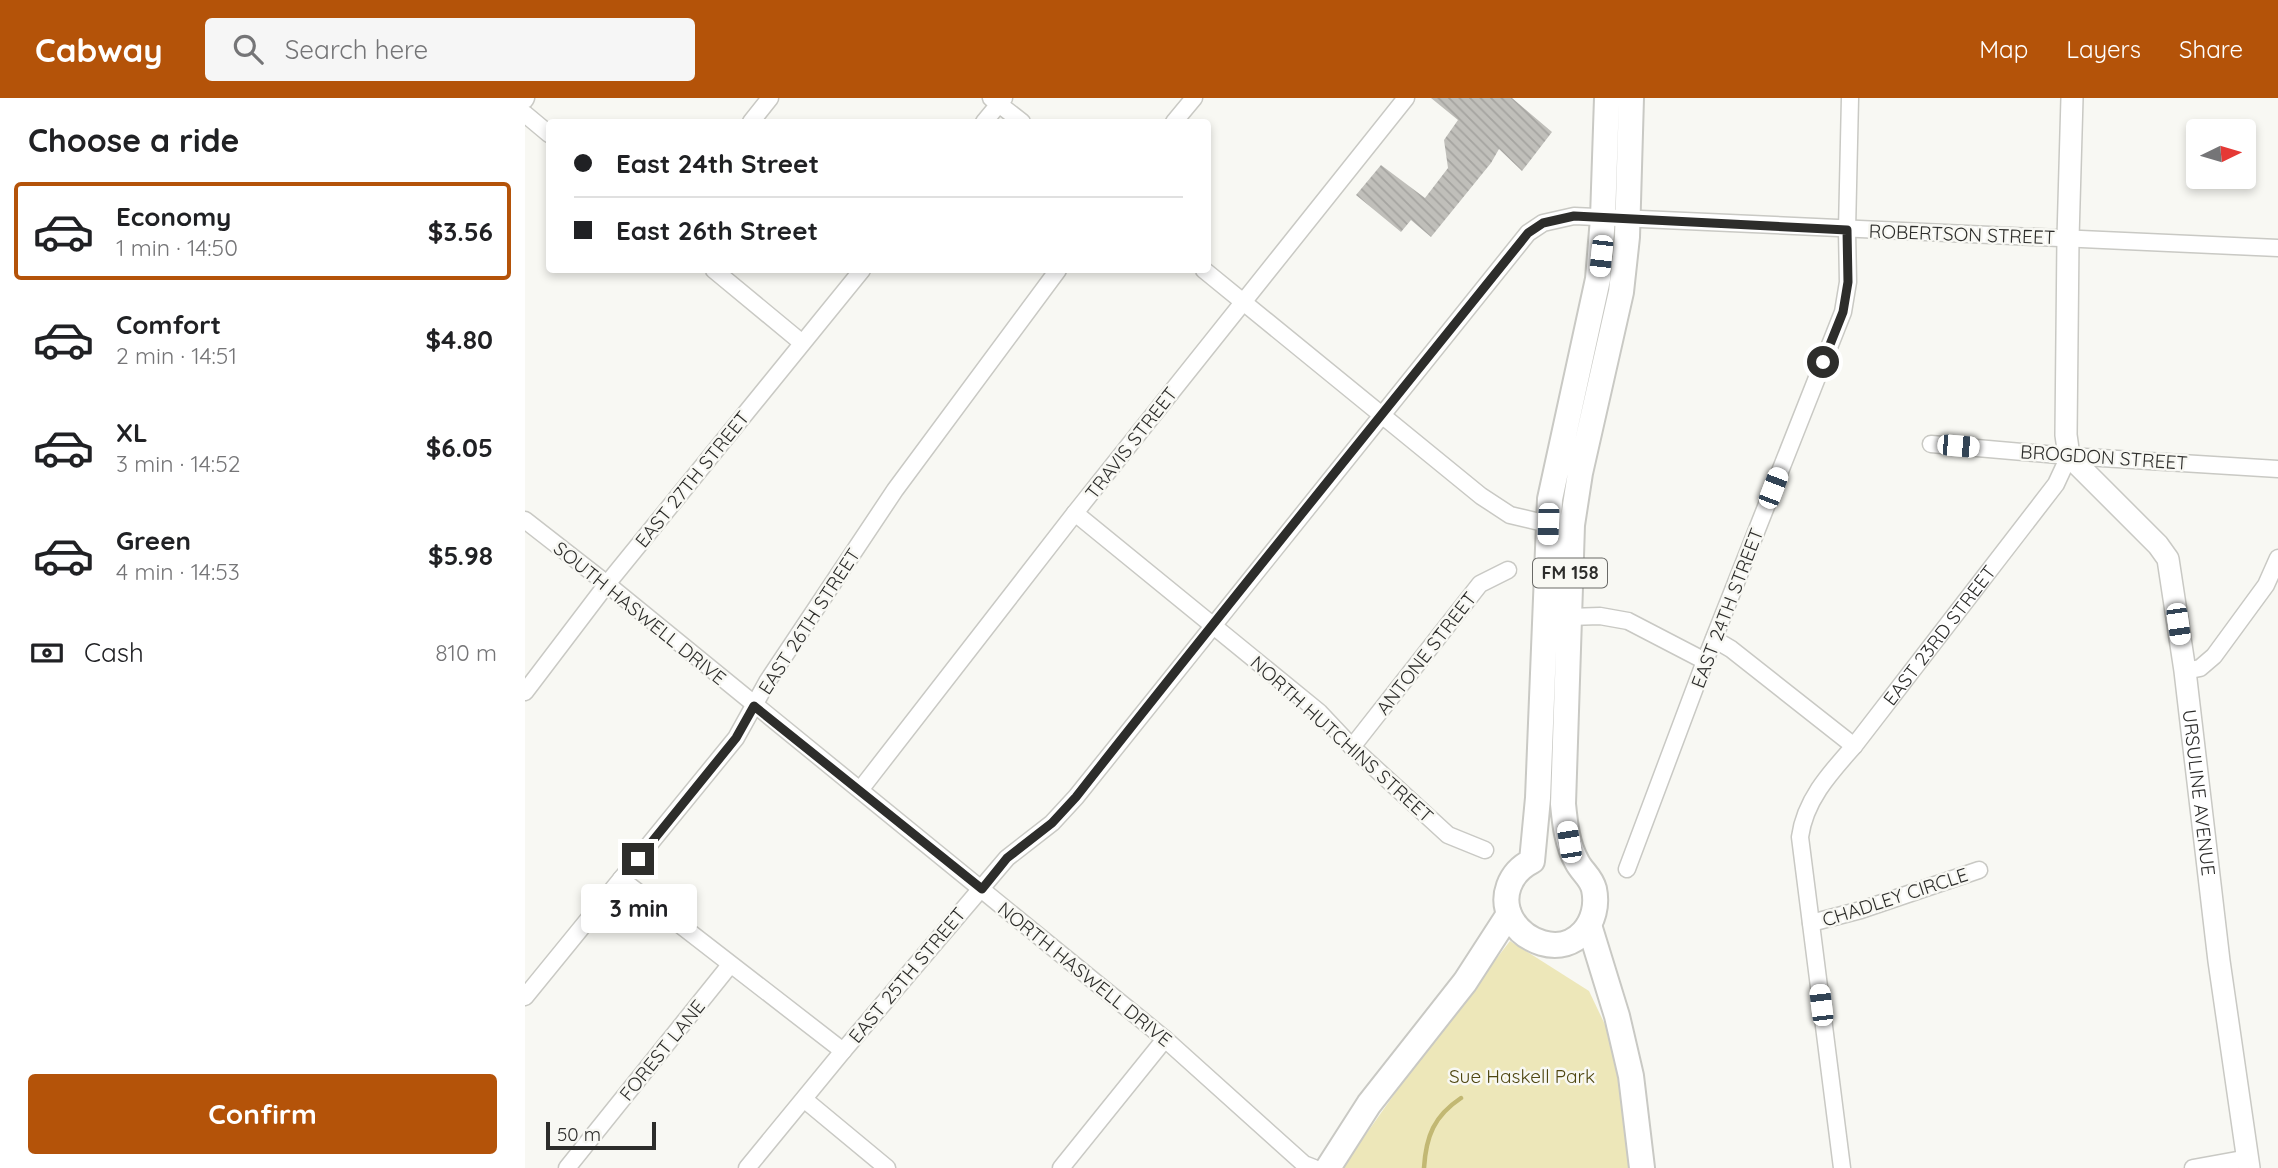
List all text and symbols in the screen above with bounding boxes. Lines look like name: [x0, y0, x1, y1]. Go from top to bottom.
search box: [205, 18, 695, 81]
text: Cabway: [35, 29, 163, 70]
icon: search: [229, 30, 267, 68]
text: Search here: [285, 33, 428, 66]
text: Map: [1979, 34, 2028, 64]
text: Layers: [2066, 34, 2141, 64]
text: Share: [2179, 34, 2243, 64]
north arrow: [2186, 119, 2256, 189]
map controls: [2186, 119, 2256, 189]
text: Choose a ride: [28, 120, 240, 160]
text: East 24th Street: [616, 147, 819, 180]
icon: car: [32, 200, 95, 263]
text: Economy: [116, 200, 231, 233]
text: East 26th Street: [616, 214, 818, 247]
text: $3.56: [428, 215, 493, 248]
street label: ROBERTSON STREET: [1868, 219, 2056, 249]
text: 1 min · 14:50: [116, 233, 238, 262]
car: [1589, 234, 1614, 278]
icon: car: [32, 308, 95, 371]
text: Comfort: [116, 308, 221, 341]
text: $4.80: [426, 323, 493, 356]
text: 2 min · 14:51: [116, 341, 237, 370]
route start: [1807, 346, 1839, 378]
street label: TRAVIS STREET: [1080, 382, 1182, 504]
street label: EAST 27TH STREET: [630, 406, 754, 552]
icon: car: [32, 416, 95, 479]
text: XL: [116, 416, 148, 449]
text: $6.05: [426, 431, 493, 464]
car: [1937, 434, 1980, 458]
street label: BROGDON STREET: [2019, 439, 2189, 475]
text: 3 min · 14:52: [116, 449, 240, 478]
car: [1756, 465, 1791, 511]
car: [1537, 503, 1560, 545]
icon: car: [32, 524, 95, 587]
text: Green: [116, 524, 191, 557]
street label: EAST 24TH STREET: [1686, 525, 1768, 691]
street label: SOUTH HASWELL DRIVE: [549, 536, 731, 690]
text: $5.98: [428, 539, 493, 572]
street label: EAST 26TH STREET: [753, 543, 865, 699]
text: 4 min · 14:53: [116, 557, 240, 586]
road number: FM 158: [1533, 559, 1607, 588]
street label: EAST 23RD STREET: [1878, 560, 2001, 710]
street label: ANTONE STREET: [1371, 587, 1481, 719]
car: [2165, 602, 2192, 646]
icon: cash: [28, 634, 66, 672]
text: Cash: [84, 636, 144, 669]
text: 810 m: [435, 638, 497, 667]
street label: NORTH HUTCHINS STREET: [1246, 650, 1438, 828]
street label: URSULINE AVENUE: [2178, 708, 2221, 877]
car: [1556, 820, 1583, 864]
route end: [622, 843, 654, 875]
street label: CHADLEY CIRCLE: [1819, 862, 1971, 932]
callout: 3 min: [580, 884, 696, 932]
text: 3 min: [609, 894, 669, 923]
street label: NORTH HASWELL DRIVE: [993, 896, 1177, 1052]
street label: EAST 25TH STREET: [843, 902, 971, 1048]
car: [1809, 983, 1834, 1027]
street label: FOREST LANE: [614, 995, 710, 1105]
park label: Sue Haskell Park: [1449, 1064, 1595, 1088]
button: Confirm: [28, 1074, 497, 1154]
scale bar: [546, 1119, 656, 1151]
text: 50 m: [557, 1122, 601, 1146]

